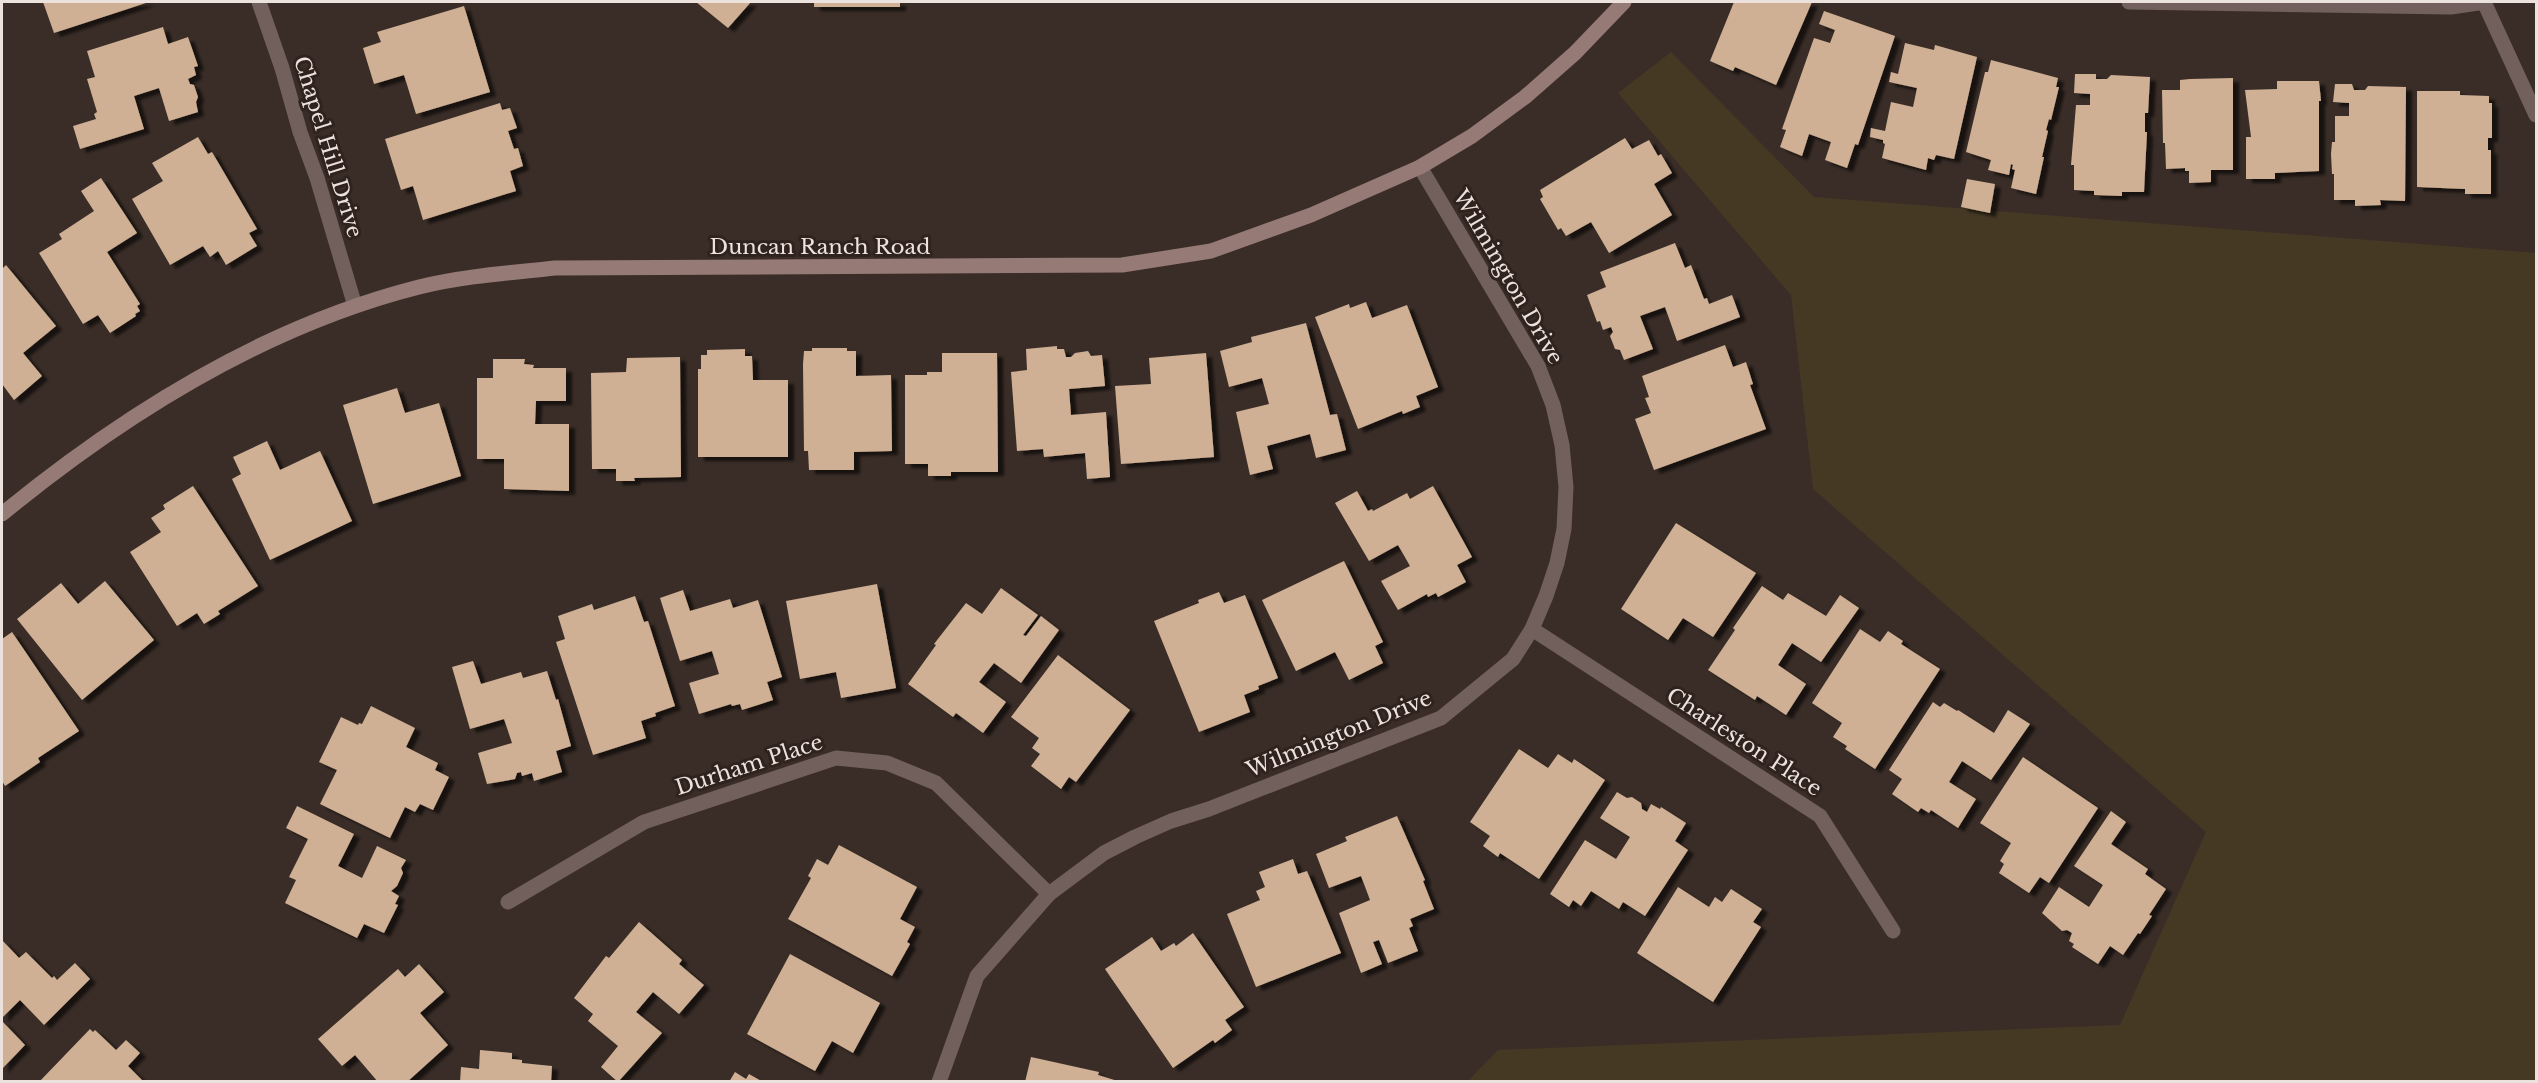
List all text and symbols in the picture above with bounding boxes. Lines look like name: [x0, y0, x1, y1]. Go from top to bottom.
street label: Chapel Hill Drive: [288, 53, 368, 241]
street label: Wilmington Drive: [1447, 184, 1569, 369]
street label: Duncan Ranch Road: [710, 234, 930, 260]
street label: Charleston Place: [1662, 682, 1826, 802]
street label: Wilmington Drive: [1242, 685, 1435, 783]
street label: Durham Place: [672, 729, 826, 801]

